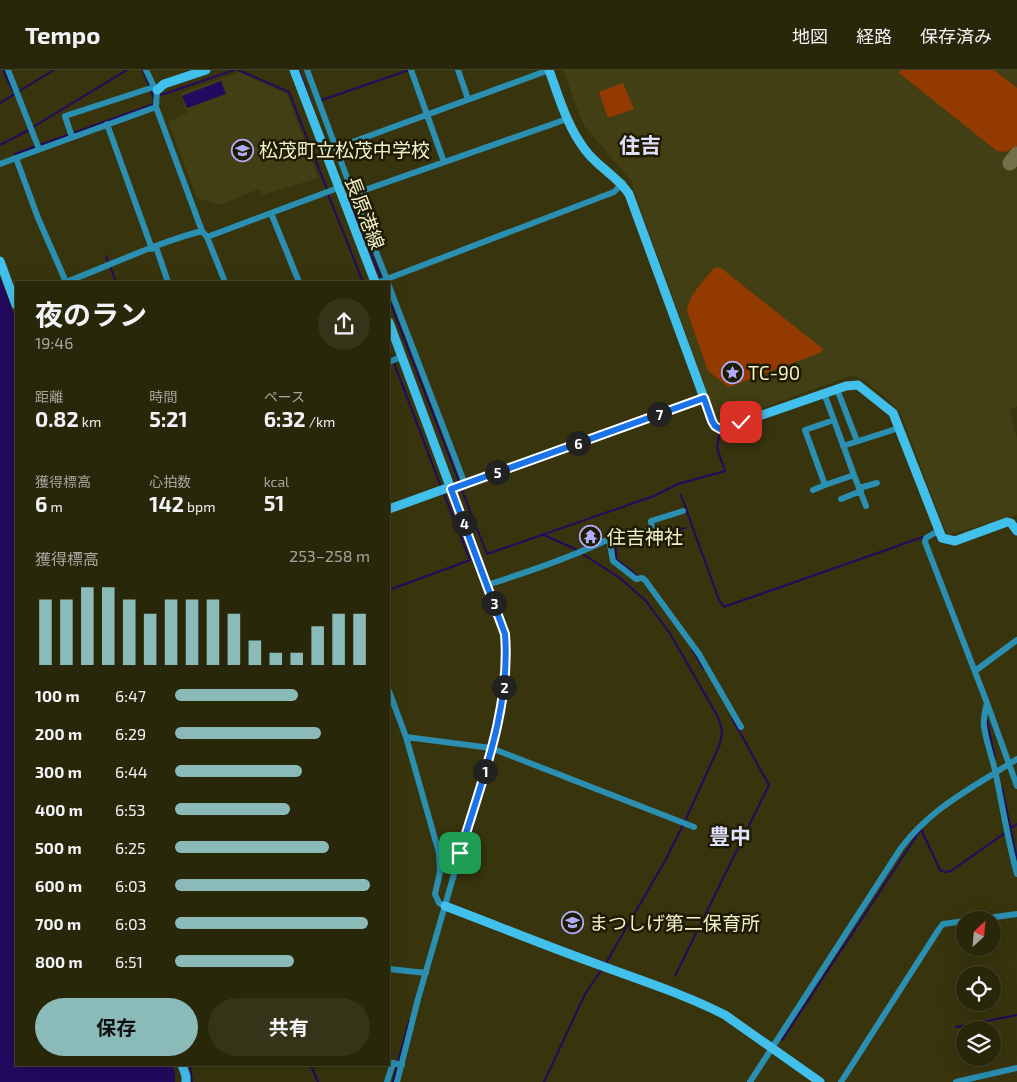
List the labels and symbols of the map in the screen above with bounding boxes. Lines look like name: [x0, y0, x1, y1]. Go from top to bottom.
district label: 住吉: [619, 132, 661, 157]
school or university icon: 松茂町立松茂中学校: [231, 138, 255, 162]
place label: 松茂町立松茂中学校: [259, 138, 430, 161]
street label: 長原港線: [341, 173, 390, 252]
place icon: TC-90: [720, 361, 744, 385]
place label: TC-90: [748, 361, 800, 384]
pin: [720, 401, 762, 443]
pin: 7: [646, 402, 672, 426]
pin: 6: [566, 430, 590, 456]
pin: 5: [484, 460, 510, 484]
pin: 4: [452, 510, 476, 536]
temple icon: 住吉神社: [579, 525, 603, 549]
place label: 住吉神社: [607, 525, 683, 548]
pin: 3: [482, 590, 506, 616]
pin: 2: [492, 674, 516, 700]
pin: 1: [472, 758, 498, 784]
district label: 豊中: [709, 823, 751, 848]
pin: [439, 832, 481, 874]
school or university icon: まつしげ第二保育所: [561, 911, 585, 935]
place label: まつしげ第二保育所: [589, 911, 760, 934]
north arrow: [956, 911, 1001, 956]

